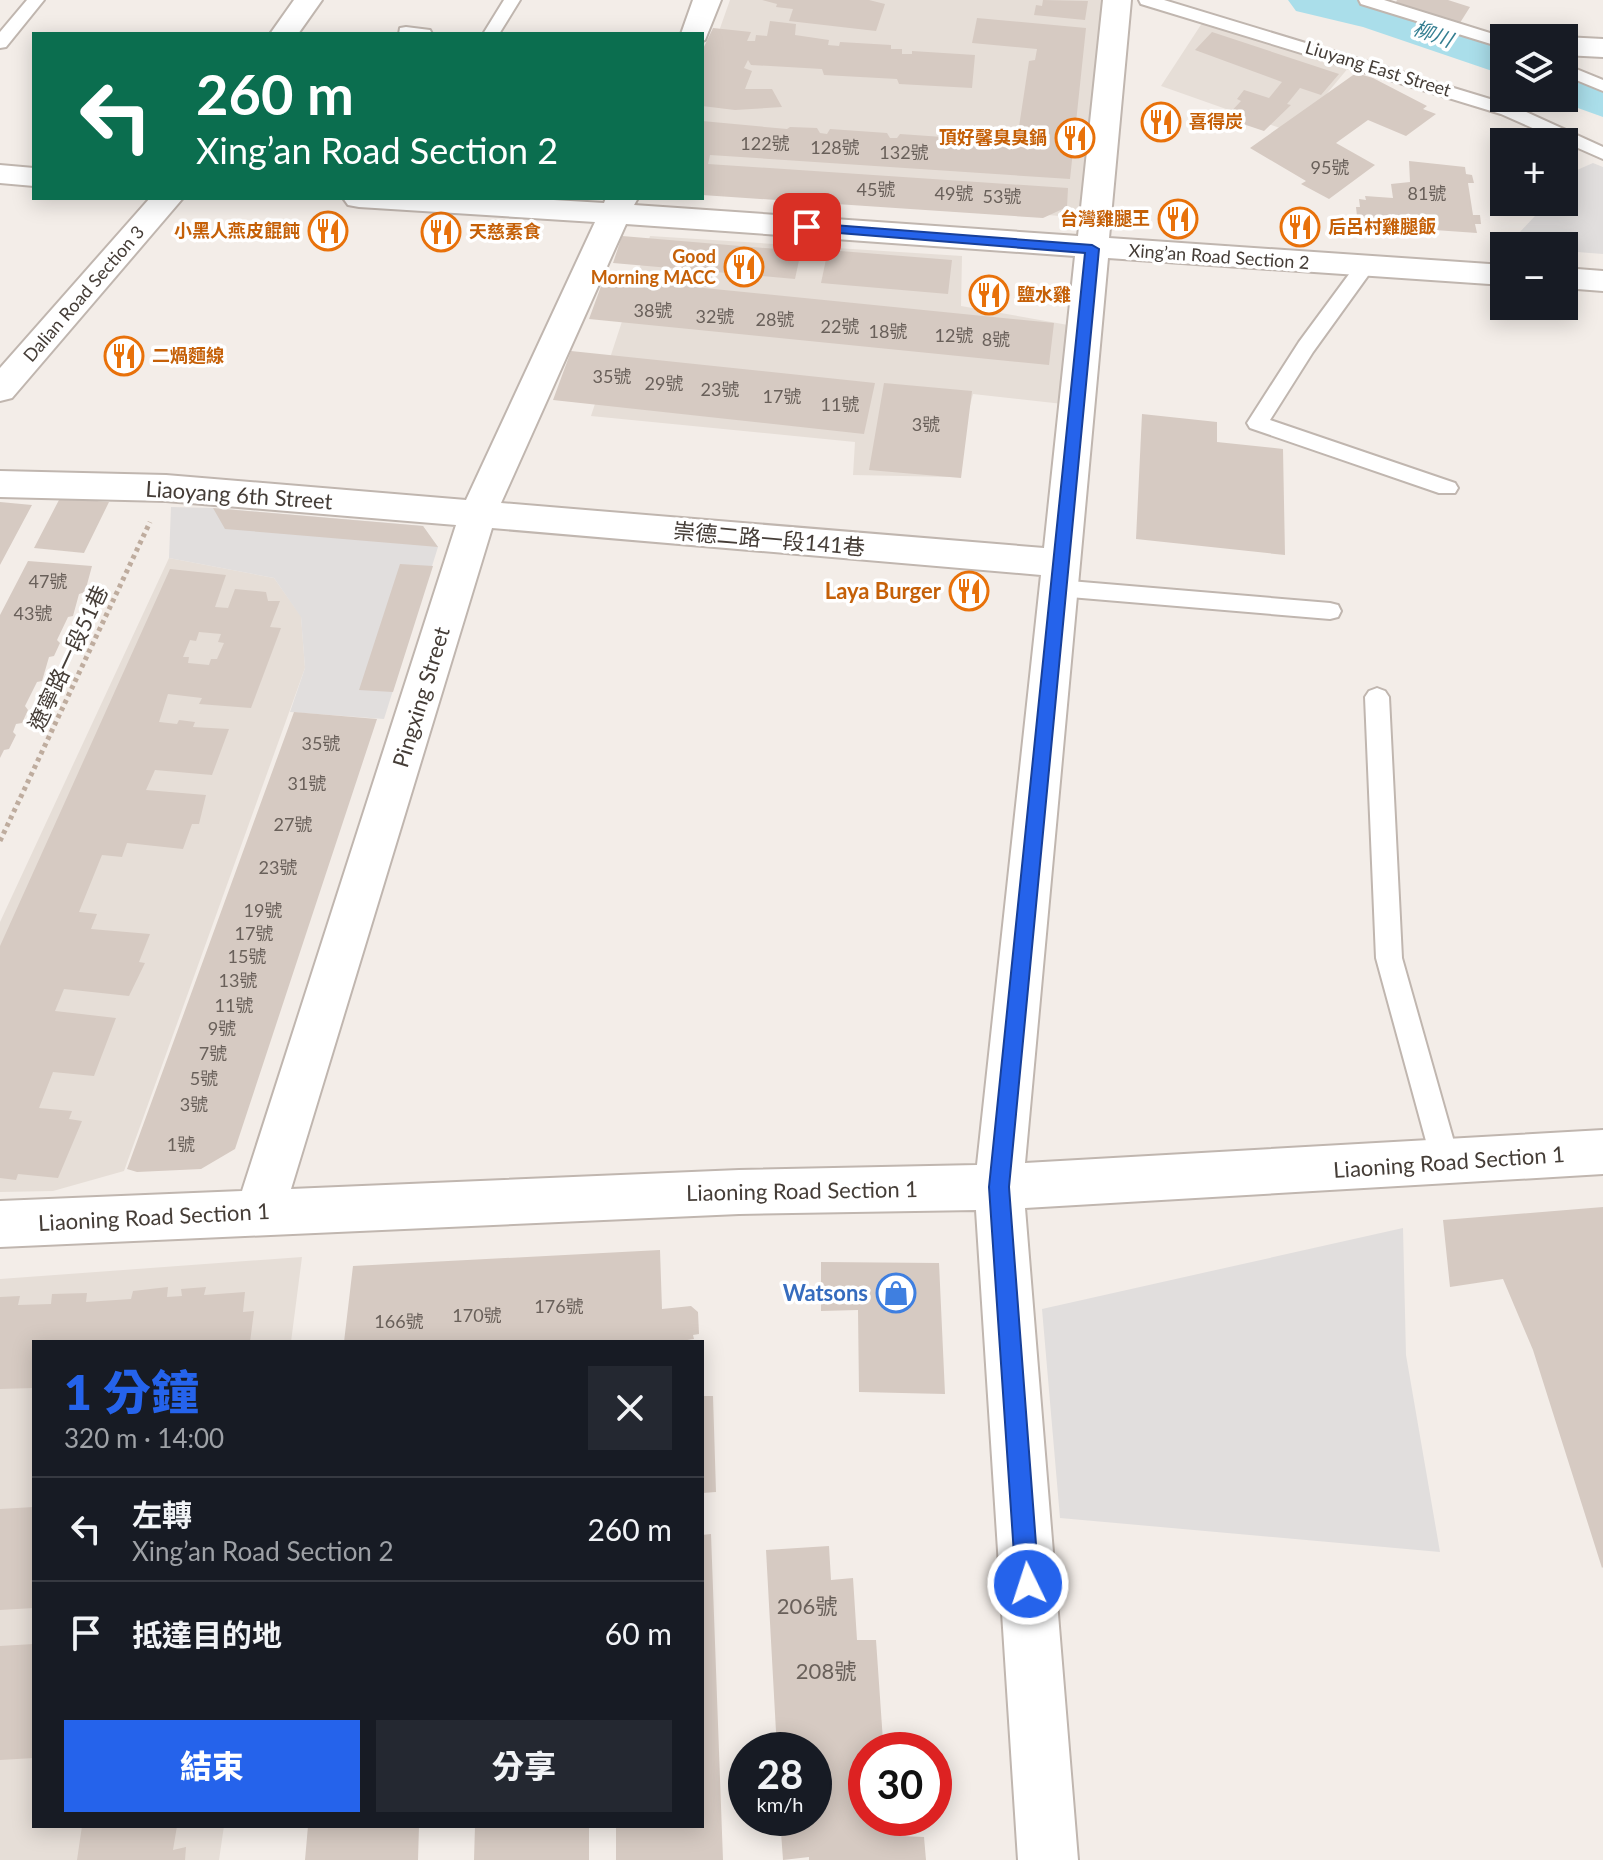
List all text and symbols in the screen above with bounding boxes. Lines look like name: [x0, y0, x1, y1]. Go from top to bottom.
water label: 柳川: [1410, 15, 1458, 52]
map controls: [1490, 24, 1578, 320]
button: layers: [1490, 24, 1578, 112]
street label: Liuyang East Street: [1303, 35, 1454, 101]
text: 260 m: [196, 60, 354, 127]
icon: left: [64, 64, 168, 168]
restaurant icon: 喜得炭: [1140, 101, 1182, 143]
place label: 喜得炭: [1189, 110, 1243, 132]
restaurant icon: 頂好馨臭臭鍋: [1054, 117, 1096, 159]
place label: 頂好馨臭臭鍋: [939, 126, 1047, 148]
text: Xing’an Road Section 2: [196, 128, 558, 172]
button: +: [1490, 128, 1578, 216]
house number: 122號: [740, 132, 790, 154]
house number: 128號: [810, 136, 860, 158]
house number: 132號: [879, 141, 929, 163]
house number: 95號: [1311, 156, 1349, 178]
house number: 45號: [857, 178, 895, 200]
house number: 49號: [935, 182, 973, 204]
house number: 81號: [1408, 182, 1446, 204]
house number: 53號: [983, 185, 1021, 207]
pin: [773, 193, 841, 261]
restaurant icon: 台灣雞腿王: [1157, 198, 1199, 240]
icon: arrive: [785, 205, 829, 249]
restaurant icon: 后呂村雞腿飯: [1279, 206, 1321, 248]
place label: 台灣雞腿王: [1060, 207, 1150, 229]
restaurant icon: 小黑人燕皮餛飩: [307, 210, 349, 252]
restaurant icon: 天慈素食: [420, 211, 462, 253]
place label: 后呂村雞腿飯: [1328, 215, 1436, 237]
place label: 小黑人燕皮餛飩: [174, 219, 300, 241]
place label: 天慈素食: [469, 220, 541, 242]
street label: Dalian Road Section 3: [18, 221, 148, 366]
button: −: [1490, 232, 1578, 320]
street label: Xing’an Road Section 2: [1128, 239, 1310, 273]
place label: Good Morning MACC: [591, 245, 716, 288]
restaurant icon: Good Morning MACC: [723, 246, 765, 288]
restaurant icon: 鹽水雞: [968, 274, 1010, 316]
place label: 鹽水雞: [1017, 283, 1071, 305]
house number: 38號: [634, 299, 672, 321]
house number: 32號: [696, 305, 734, 327]
house number: 28號: [756, 308, 794, 330]
house number: 22號: [821, 315, 859, 337]
house number: 18號: [869, 320, 907, 342]
house number: 12號: [935, 324, 973, 346]
house number: 8號: [982, 328, 1010, 350]
restaurant icon: 二煱麵線: [103, 335, 145, 377]
place label: 二煱麵線: [152, 344, 224, 366]
house number: 35號: [593, 365, 631, 387]
house number: 29號: [645, 372, 683, 394]
house number: 23號: [701, 378, 739, 400]
house number: 17號: [763, 385, 801, 407]
house number: 11號: [821, 393, 859, 415]
house number: 3號: [912, 413, 940, 435]
street label: Liaoyang 6th Street: [145, 474, 334, 515]
street label: 崇德二路一段141巷: [672, 517, 866, 560]
house number: 47號: [29, 570, 67, 592]
restaurant icon: Laya Burger: [948, 570, 990, 612]
place label: Laya Burger: [825, 577, 942, 604]
street label: 遼寧路一段51巷: [22, 581, 113, 735]
house number: 43號: [14, 602, 52, 624]
street label: Pingxing Street: [386, 623, 455, 770]
house number: 35號: [302, 732, 340, 754]
house number: 31號: [288, 772, 326, 794]
house number: 27號: [274, 813, 312, 835]
house number: 23號: [259, 856, 297, 878]
house number: 19號: [244, 899, 282, 921]
house number: 17號: [235, 922, 273, 944]
house number: 15號: [228, 945, 266, 967]
house number: 13號: [219, 969, 257, 991]
house number: 11號: [215, 994, 253, 1016]
house number: 9號: [208, 1017, 236, 1039]
house number: 7號: [199, 1042, 227, 1064]
house number: 5號: [190, 1067, 218, 1089]
house number: 3號: [180, 1093, 208, 1115]
house number: 1號: [167, 1133, 195, 1155]
street label: Liaoning Road Section 1: [1332, 1140, 1566, 1183]
street label: Liaoning Road Section 1: [686, 1175, 918, 1206]
street label: Liaoning Road Section 1: [37, 1197, 271, 1236]
shop icon: Watsons: [875, 1272, 917, 1314]
place label: Watsons: [783, 1279, 868, 1306]
house number: 176號: [534, 1295, 584, 1317]
house number: 170號: [452, 1304, 502, 1326]
house number: 166號: [374, 1310, 424, 1332]
text: 1 分鐘: [64, 1363, 199, 1420]
button: close: [588, 1366, 672, 1450]
text: 320 m · 14:00: [64, 1422, 224, 1454]
text: 左轉: [132, 1496, 192, 1532]
icon: left: [64, 1507, 108, 1551]
text: 260 m: [587, 1511, 672, 1547]
text: Xing’an Road Section 2: [132, 1535, 394, 1567]
position arrow: [986, 1542, 1070, 1626]
house number: 206號: [777, 1592, 837, 1619]
icon: arrive: [64, 1611, 108, 1655]
text: 60 m: [605, 1615, 672, 1651]
text: 抵達目的地: [132, 1616, 282, 1652]
house number: 208號: [796, 1657, 856, 1684]
button: 結束: [64, 1720, 360, 1812]
button: 分享: [376, 1720, 672, 1812]
speed limit sign: 30: [848, 1732, 952, 1836]
text: 28: [757, 1750, 803, 1798]
text: km/h: [757, 1792, 803, 1816]

